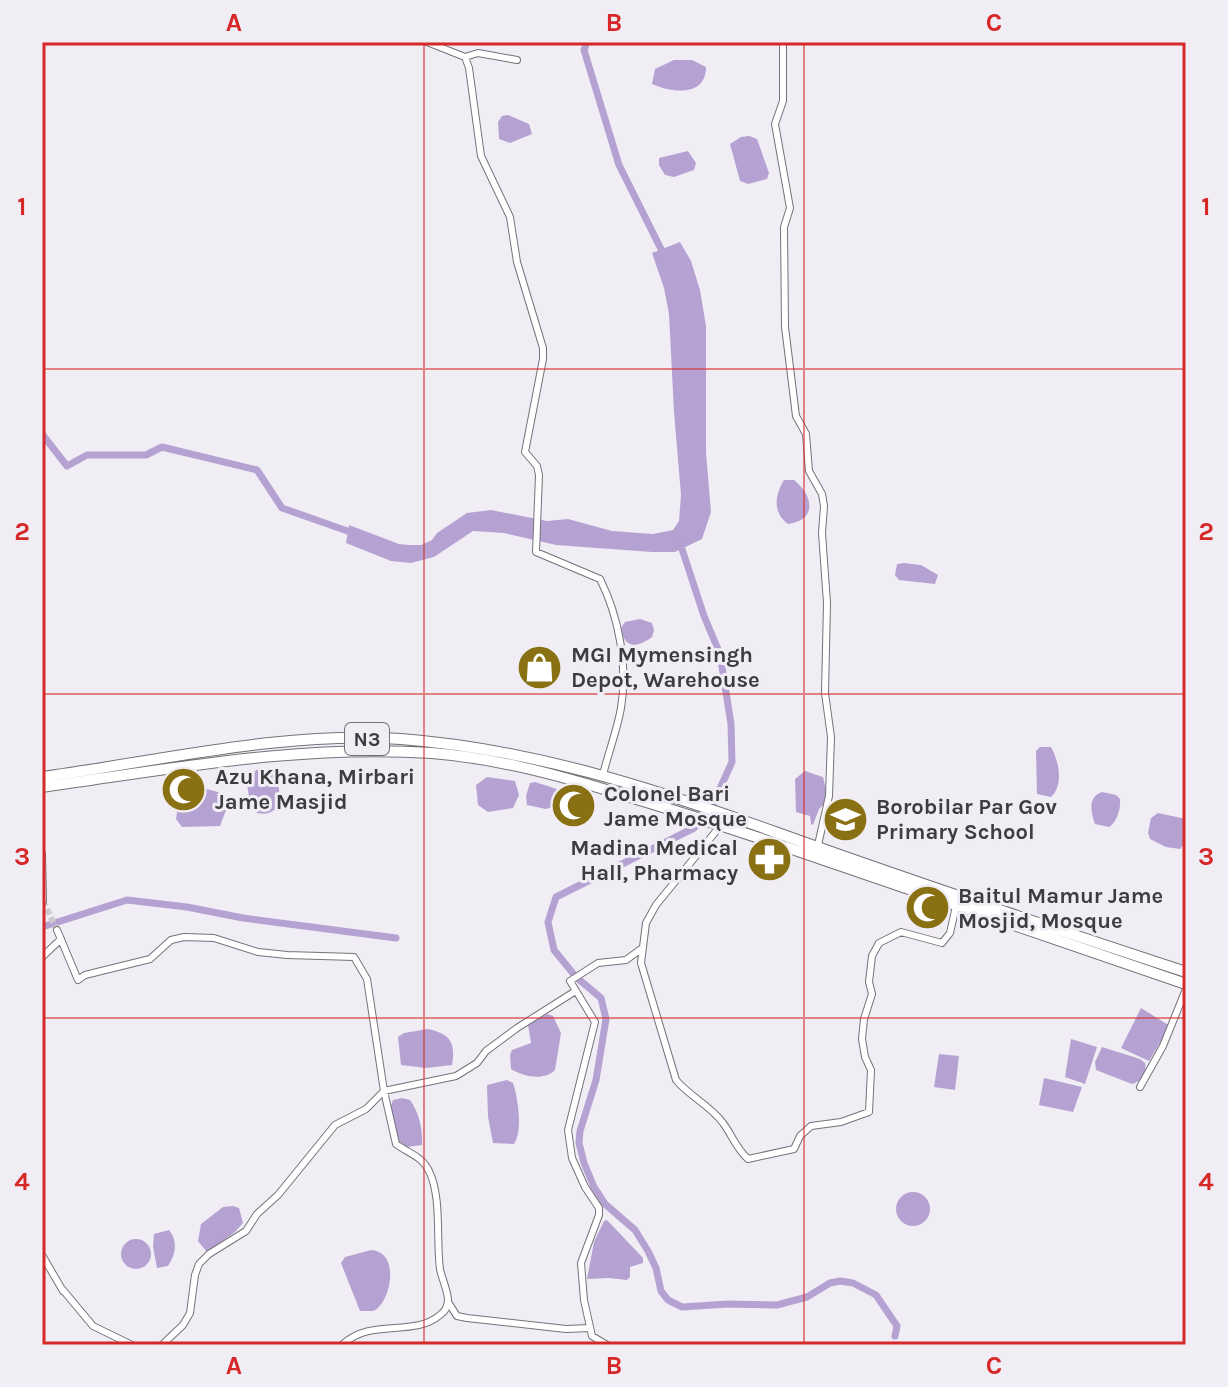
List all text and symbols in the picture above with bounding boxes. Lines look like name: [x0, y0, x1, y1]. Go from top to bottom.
text: A: [226, 7, 242, 38]
text: B: [606, 7, 622, 38]
text: C: [986, 7, 1002, 38]
text: 1: [17, 191, 27, 222]
text: 1: [1201, 191, 1211, 222]
text: 2: [14, 516, 30, 547]
text: 2: [1198, 516, 1214, 547]
place label: MGI Mymensingh Depot, Warehouse: [571, 642, 760, 693]
shop icon: MGI Mymensingh Depot, Warehouse: [516, 643, 564, 691]
road number: N3: [345, 723, 389, 755]
place label: Azu Khana, Mirbari Jame Masjid: [215, 764, 415, 815]
mosque icon: Azu Khana, Mirbari Jame Masjid: [160, 765, 208, 813]
place label: Colonel Bari Jame Mosque: [604, 781, 747, 832]
mosque icon: Colonel Bari Jame Mosque: [549, 782, 597, 830]
place label: Borobilar Par Gov Primary School: [876, 794, 1057, 845]
school or university icon: Borobilar Par Gov Primary School: [821, 795, 869, 843]
place label: Madina Medical Hall, Pharmacy: [570, 835, 738, 886]
pharmacy icon: Madina Medical Hall, Pharmacy: [745, 836, 793, 884]
text: 3: [14, 841, 30, 872]
text: 3: [1198, 841, 1214, 872]
place label: Baitul Mamur Jame Mosjid, Mosque: [958, 883, 1163, 934]
mosque icon: Baitul Mamur Jame Mosjid, Mosque: [903, 884, 951, 932]
text: 4: [14, 1166, 30, 1197]
text: 4: [1198, 1166, 1214, 1197]
text: A: [226, 1350, 242, 1381]
text: B: [606, 1350, 622, 1381]
text: C: [986, 1350, 1002, 1381]

